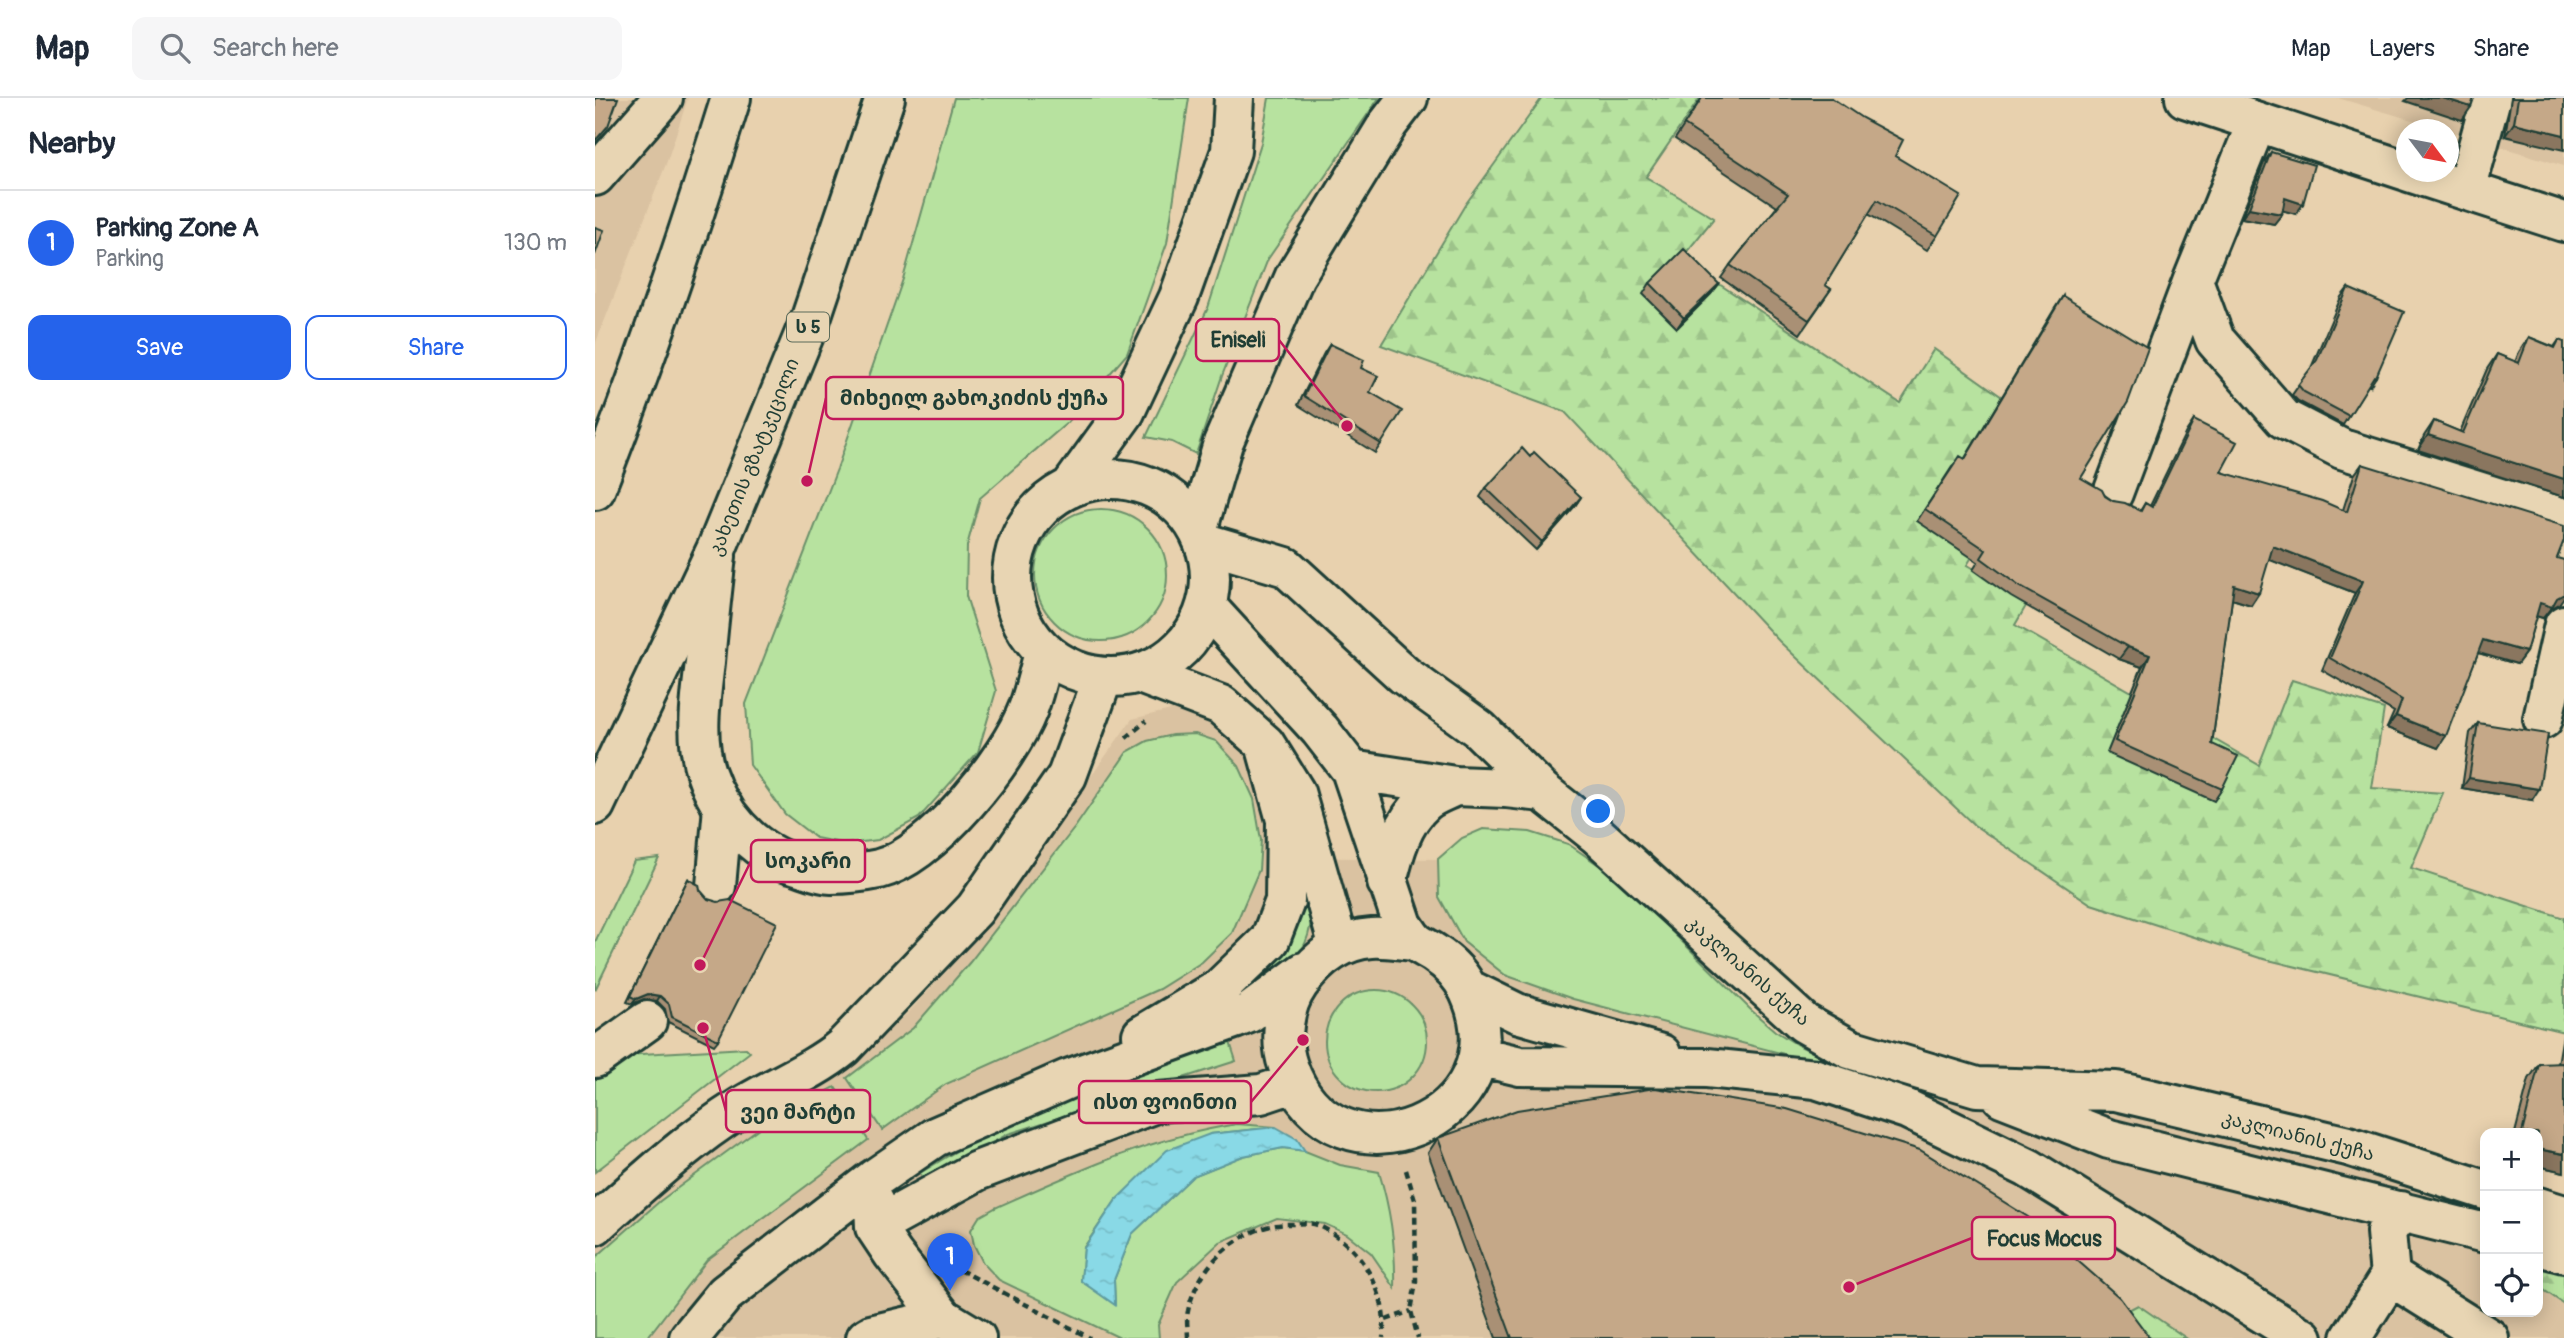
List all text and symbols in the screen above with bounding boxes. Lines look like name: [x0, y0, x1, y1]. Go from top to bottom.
search box: [132, 17, 622, 80]
text: Map: [35, 28, 90, 69]
icon: search: [156, 29, 194, 67]
text: Search here: [212, 32, 339, 64]
text: Map: [2291, 34, 2331, 63]
text: Layers: [2369, 34, 2435, 63]
text: Share: [2473, 34, 2529, 63]
north arrow: [2396, 119, 2459, 182]
text: Nearby: [28, 125, 115, 162]
text: Parking Zone A: [95, 212, 259, 244]
text: 1: [47, 228, 56, 257]
text: 130 m: [504, 228, 567, 257]
text: Parking: [95, 244, 164, 273]
road number: ს 5: [787, 312, 829, 342]
button: Save: [28, 315, 291, 380]
button: Share: [305, 315, 567, 380]
callout: Eniseli: [1196, 319, 1279, 361]
text: Eniseli: [1210, 327, 1266, 354]
street label: კახეთის გზატკეცილი: [703, 355, 805, 559]
callout: მიხეილ გახოკიძის ქუჩა: [826, 377, 1123, 419]
text: მიხეილ გახოკიძის ქუჩა: [840, 385, 1108, 412]
your location: [1581, 794, 1615, 828]
callout: სოკარი: [751, 840, 865, 882]
text: სოკარი: [765, 848, 851, 875]
street label: კაკლიანის ქუჩა: [1681, 911, 1815, 1031]
callout: ისთ ფოინთი: [1079, 1081, 1251, 1123]
text: ისთ ფოინთი: [1093, 1089, 1237, 1116]
callout: ვეი მარტი: [726, 1090, 870, 1132]
text: ვეი მარტი: [740, 1099, 856, 1126]
street label: კაკლიანის ქუჩა: [2219, 1105, 2377, 1167]
map controls: [2480, 1128, 2543, 1317]
button: +: [2480, 1128, 2543, 1191]
button: −: [2480, 1191, 2543, 1254]
callout: Focus Mocus: [1972, 1217, 2115, 1259]
text: Focus Mocus: [1986, 1226, 2102, 1253]
pin: 1: [927, 1233, 973, 1291]
button: locate: [2480, 1254, 2543, 1317]

